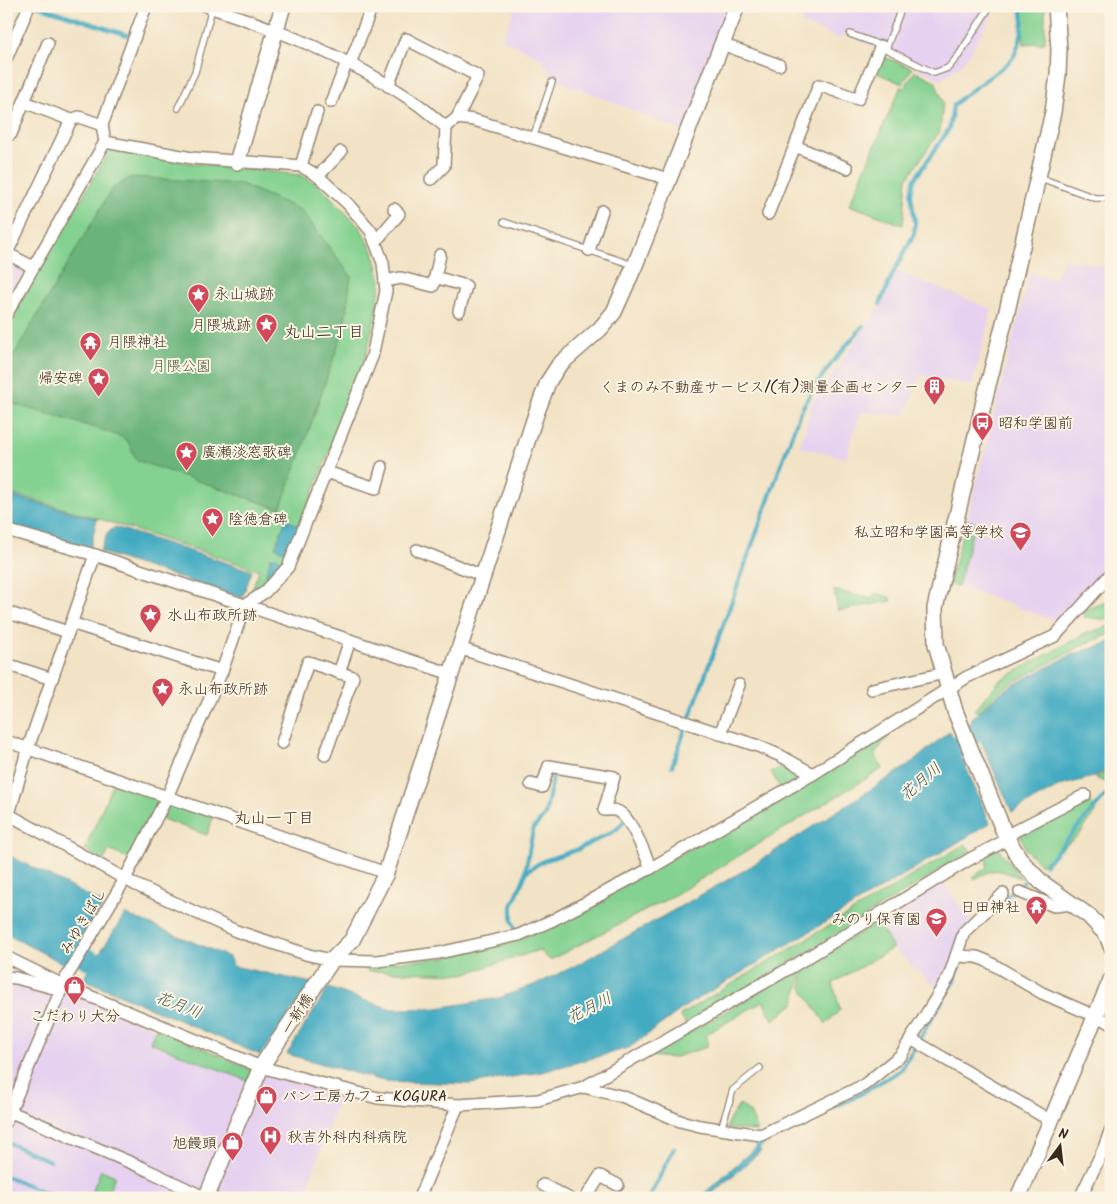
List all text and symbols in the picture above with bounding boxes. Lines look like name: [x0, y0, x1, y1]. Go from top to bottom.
place icon: 永山城跡: [186, 282, 210, 313]
place label: 永山城跡: [214, 283, 274, 307]
place icon: 月隈城跡: [255, 313, 279, 344]
place label: 月隈城跡: [191, 314, 251, 338]
district label: 丸山二丁目: [284, 320, 364, 345]
temple icon: 月隈神社: [79, 330, 103, 361]
place label: 月隈神社: [107, 331, 167, 355]
park label: 月隈公園: [151, 355, 211, 379]
place icon: 帰安碑: [87, 366, 111, 397]
place label: 帰安碑: [38, 367, 83, 391]
building icon: くまのみ不動産サービス/(有)測量企画センター: [923, 375, 947, 406]
place label: くまのみ不動産サービス/(有)測量企画センター: [599, 376, 919, 400]
bus stop icon: 昭和学園前: [970, 411, 994, 442]
place label: 昭和学園前: [998, 412, 1073, 436]
place icon: 廣瀬淡窓歌碑: [174, 440, 198, 471]
place label: 廣瀬淡窓歌碑: [202, 441, 292, 465]
place icon: 陰徳倉碑: [200, 507, 224, 538]
place label: 陰徳倉碑: [228, 508, 288, 532]
school or university icon: 私立昭和学園高等学校: [1008, 520, 1032, 551]
place label: 私立昭和学園高等学校: [854, 521, 1004, 545]
place icon: 水山布政所跡: [139, 603, 163, 634]
place label: 水山布政所跡: [167, 604, 257, 628]
place icon: 永山布政所跡: [150, 677, 174, 708]
place label: 永山布政所跡: [178, 678, 268, 702]
water label: 花月川: [895, 757, 947, 807]
district label: 丸山一丁目: [234, 806, 314, 831]
street label: みゆきばし: [54, 883, 113, 960]
temple icon: 日田神社: [1024, 895, 1048, 926]
place label: 日田神社: [960, 896, 1020, 920]
school or university icon: みのり保育園: [925, 907, 949, 938]
place label: みのり保育園: [831, 908, 921, 932]
shop icon: こだわり大分: [63, 975, 87, 1006]
water label: 花月川: [152, 985, 205, 1026]
water label: 花月川: [563, 986, 617, 1030]
street label: 一新橋: [276, 989, 320, 1040]
place label: こだわり大分: [30, 1005, 120, 1029]
shop icon: パン工房カフェ KOGURA: [254, 1084, 278, 1115]
place label: パン工房カフェ KOGURA: [282, 1085, 447, 1109]
north arrow: [1034, 1122, 1084, 1172]
text: N: [1056, 1123, 1070, 1146]
hospital icon: 秋吉外科内科病院: [259, 1125, 283, 1156]
place label: 秋吉外科内科病院: [287, 1126, 407, 1150]
shop icon: 旭饅頭: [221, 1131, 245, 1162]
place label: 旭饅頭: [172, 1132, 217, 1156]

